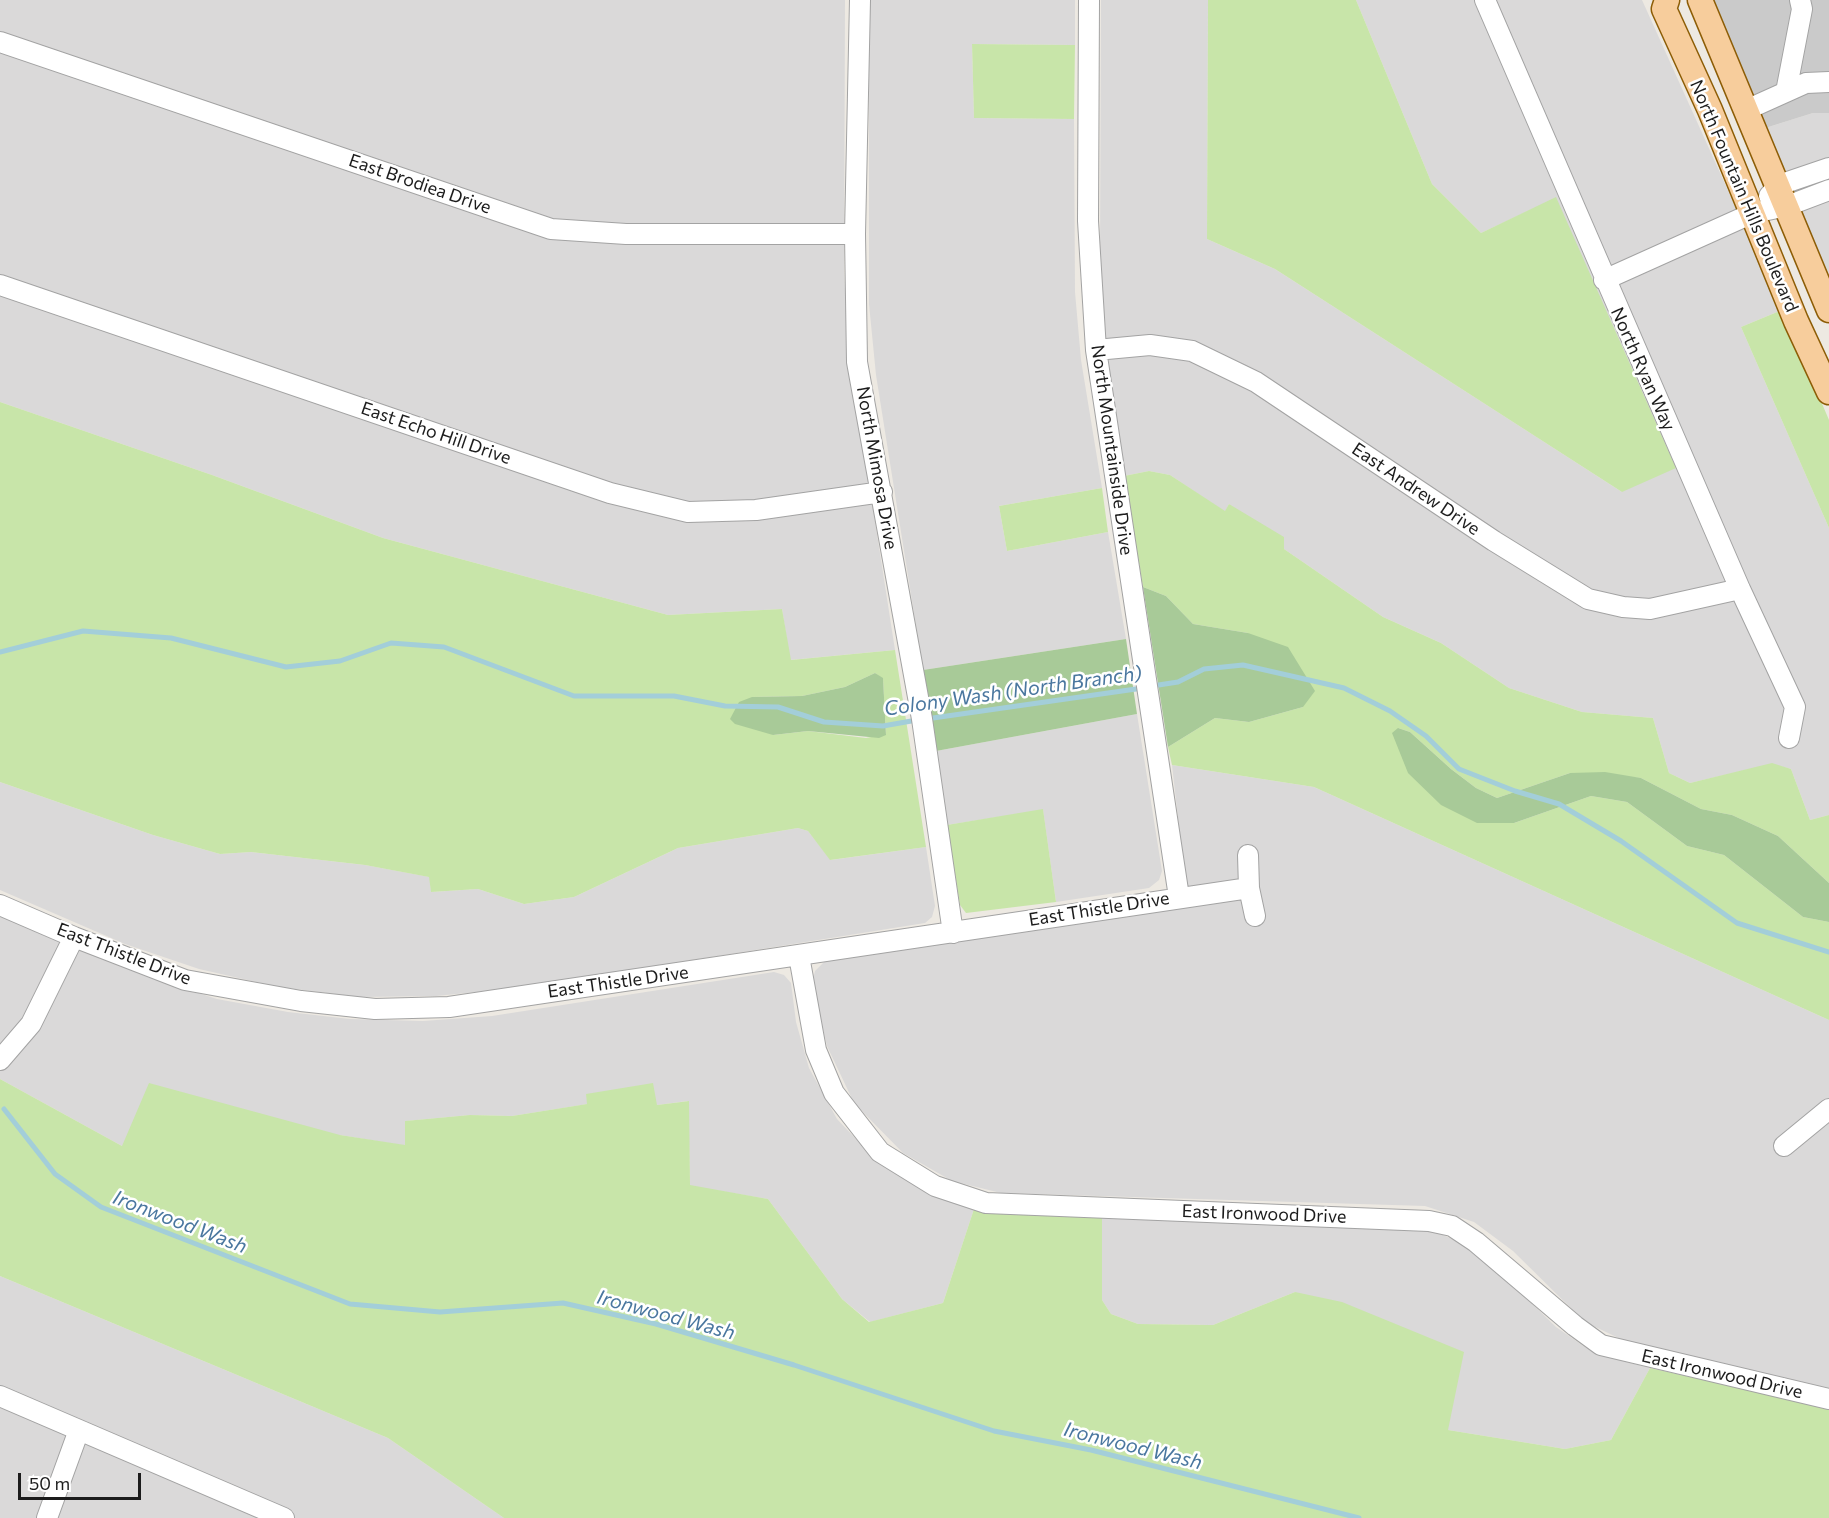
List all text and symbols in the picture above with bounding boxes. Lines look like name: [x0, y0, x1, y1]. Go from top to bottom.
street label: North Fountain Hills Boulevard: [1685, 77, 1803, 315]
street label: East Brodiea Drive: [346, 150, 494, 218]
street label: North Ryan Way: [1606, 304, 1680, 434]
street label: North Mountainside Drive: [1087, 343, 1137, 557]
street label: North Mimosa Drive: [852, 385, 902, 551]
street label: East Echo Hill Drive: [358, 397, 514, 469]
street label: East Andrew Drive: [1348, 438, 1484, 540]
water label: Colony Wash (North Branch): [883, 661, 1143, 721]
street label: East Thistle Drive: [1027, 887, 1171, 931]
street label: East Thistle Drive: [54, 918, 194, 990]
street label: East Thistle Drive: [546, 961, 690, 1003]
water label: Ironwood Wash: [110, 1185, 250, 1259]
street label: East Ironwood Drive: [1181, 1200, 1347, 1228]
water label: Ironwood Wash: [594, 1285, 738, 1345]
street label: East Ironwood Drive: [1639, 1345, 1805, 1403]
water label: Ironwood Wash: [1061, 1417, 1205, 1475]
scale bar: [21, 1461, 144, 1499]
text: 50 m: [29, 1472, 70, 1494]

